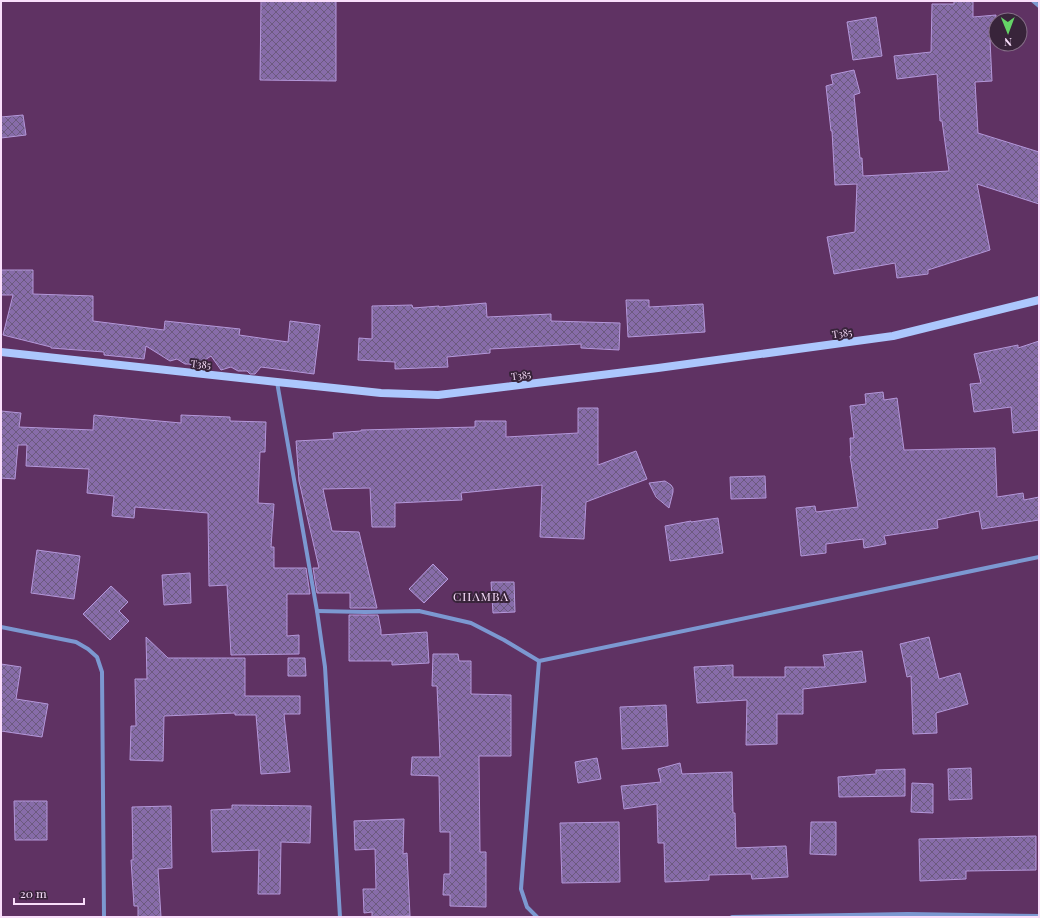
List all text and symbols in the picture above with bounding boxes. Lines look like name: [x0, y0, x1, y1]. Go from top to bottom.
north arrow: [988, 12, 1028, 52]
text: N: [1004, 35, 1012, 50]
street label: T385: [831, 325, 853, 341]
street label: T385: [190, 356, 212, 372]
street label: T385: [510, 367, 532, 383]
district label: CHAMBA: [453, 588, 509, 604]
scale bar: [14, 880, 84, 906]
text: 20 m: [20, 885, 47, 901]

